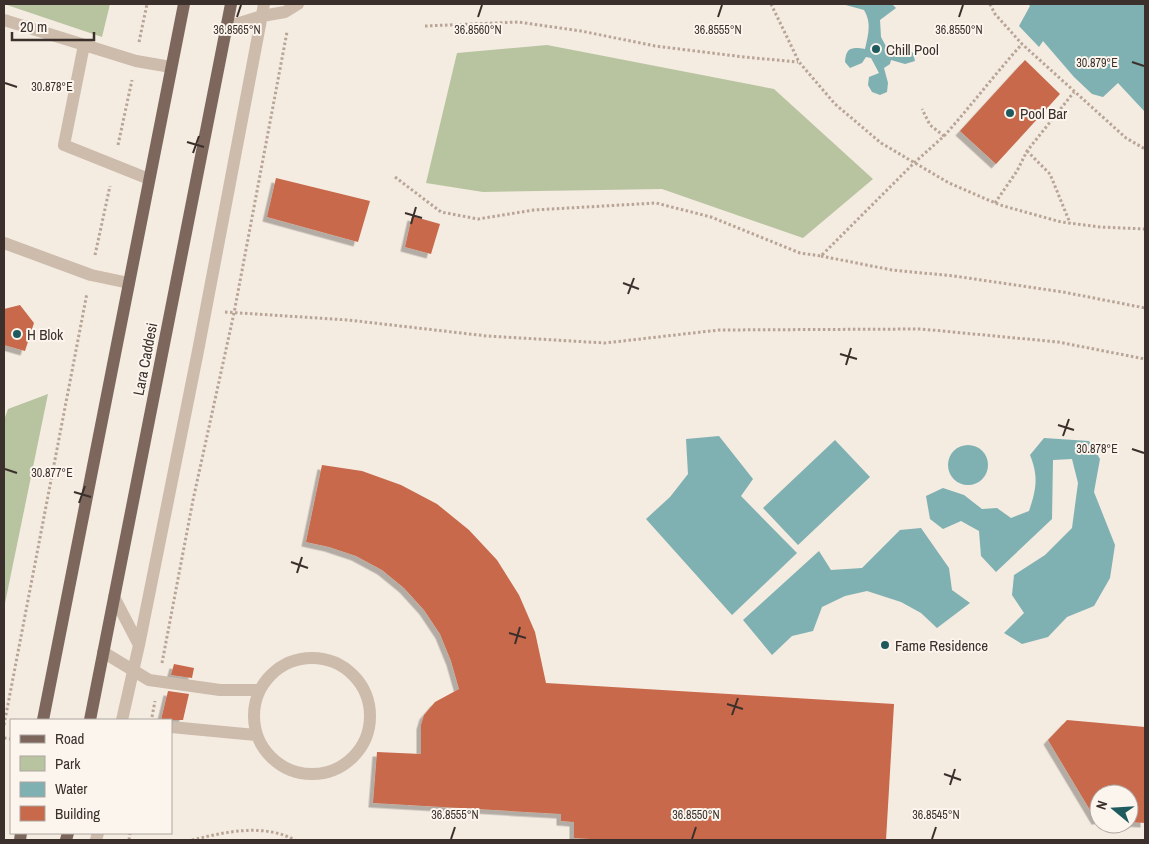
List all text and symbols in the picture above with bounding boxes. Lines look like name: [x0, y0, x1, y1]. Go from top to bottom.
scale bar: [12, 10, 95, 42]
text: 20 m: [20, 16, 47, 37]
text: 36.8565°N: [213, 22, 261, 38]
text: 36.8560°N: [454, 22, 502, 38]
text: 36.8555°N: [694, 22, 742, 38]
text: 36.8550°N: [935, 22, 983, 38]
place label: Chill Pool: [886, 39, 939, 60]
marker: Chill Pool: [870, 43, 882, 55]
text: 30.879°E: [1076, 55, 1118, 71]
text: 30.878°E: [31, 79, 73, 95]
place label: Pool Bar: [1020, 103, 1067, 124]
marker: Pool Bar: [1004, 107, 1016, 119]
street label: Lara Caddesi: [128, 321, 162, 397]
place label: H Blok: [27, 324, 64, 345]
marker: H Blok: [11, 328, 23, 340]
text: 30.878°E: [1076, 441, 1118, 457]
text: 30.877°E: [31, 465, 73, 481]
place label: Fame Residence: [895, 635, 988, 656]
marker: Fame Residence: [879, 639, 891, 651]
legend: [10, 719, 172, 834]
text: Road: [55, 728, 84, 749]
text: Park: [55, 753, 81, 774]
text: Water: [55, 778, 87, 799]
north arrow: [1089, 784, 1139, 834]
text: N: [1092, 798, 1111, 812]
text: Building: [55, 803, 100, 824]
text: 36.8555°N: [431, 807, 479, 823]
text: 36.8550°N: [672, 807, 720, 823]
text: 36.8545°N: [912, 807, 960, 823]

